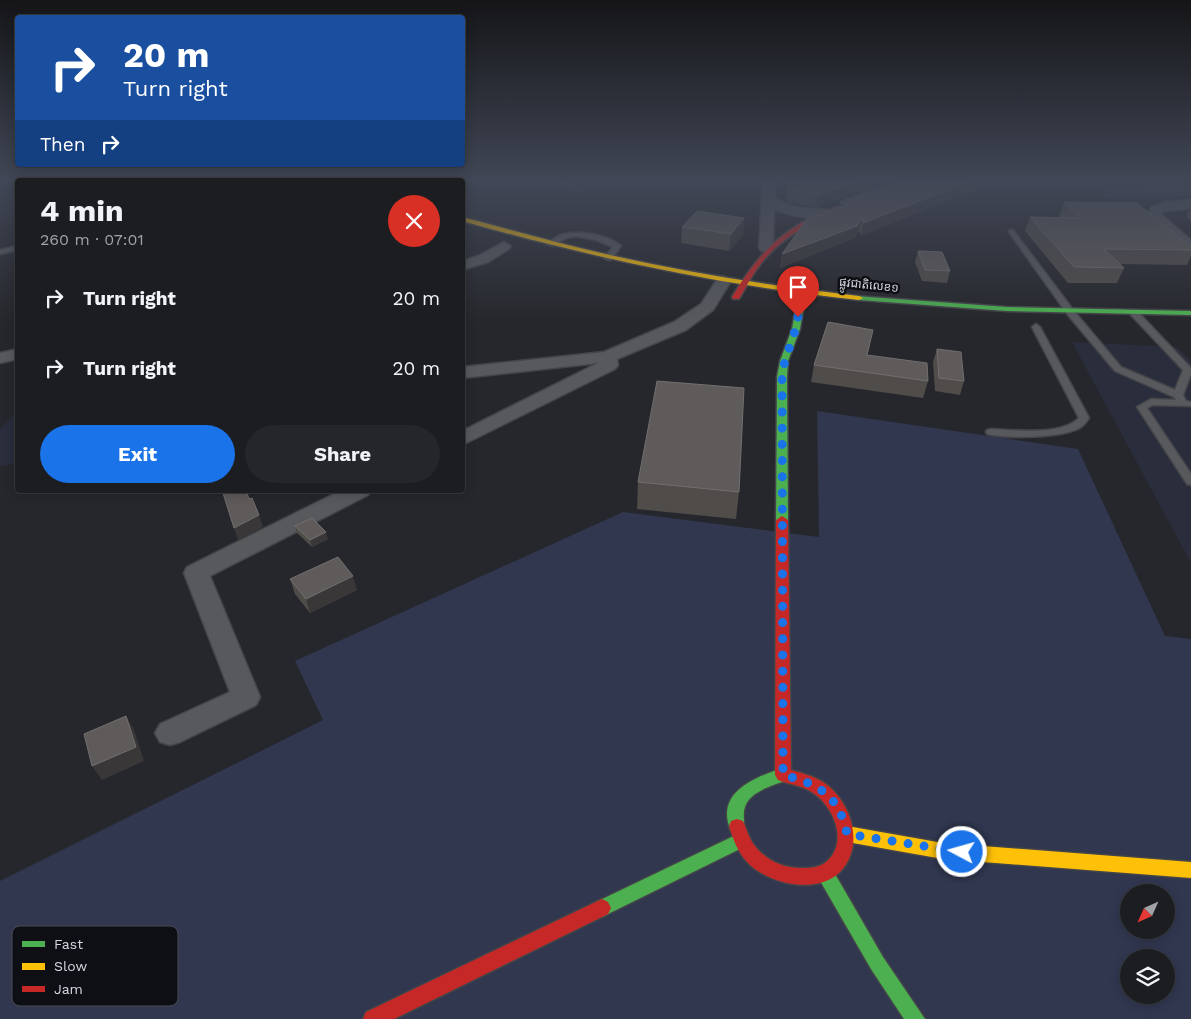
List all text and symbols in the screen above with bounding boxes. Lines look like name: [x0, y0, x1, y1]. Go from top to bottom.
text: 20 m: [123, 34, 209, 76]
icon: right: [40, 35, 105, 100]
text: Turn right: [123, 76, 228, 101]
icon: right: [96, 130, 124, 158]
text: Then: [40, 133, 86, 156]
text: 4 min: [40, 193, 124, 228]
button: close: [388, 195, 440, 247]
text: 260 m · 07:01: [40, 230, 144, 249]
pin: [777, 266, 819, 317]
icon: arrive: [784, 273, 812, 301]
street label: ផ្លូវជាតិលេខ១: [838, 275, 900, 299]
icon: right: [40, 284, 68, 312]
text: Turn right: [83, 287, 176, 310]
text: 20 m: [393, 287, 440, 310]
icon: right: [40, 354, 68, 382]
text: Turn right: [83, 357, 176, 380]
text: 20 m: [393, 357, 440, 380]
button: Exit: [40, 425, 235, 483]
button: Share: [245, 425, 440, 483]
position arrow: [935, 825, 987, 877]
north arrow: [1120, 884, 1175, 939]
map controls: [1120, 884, 1175, 1004]
legend: [12, 926, 178, 1006]
text: Fast: [54, 936, 83, 952]
button: layers: [1120, 949, 1175, 1004]
text: Slow: [54, 958, 87, 974]
text: Jam: [54, 981, 83, 997]

